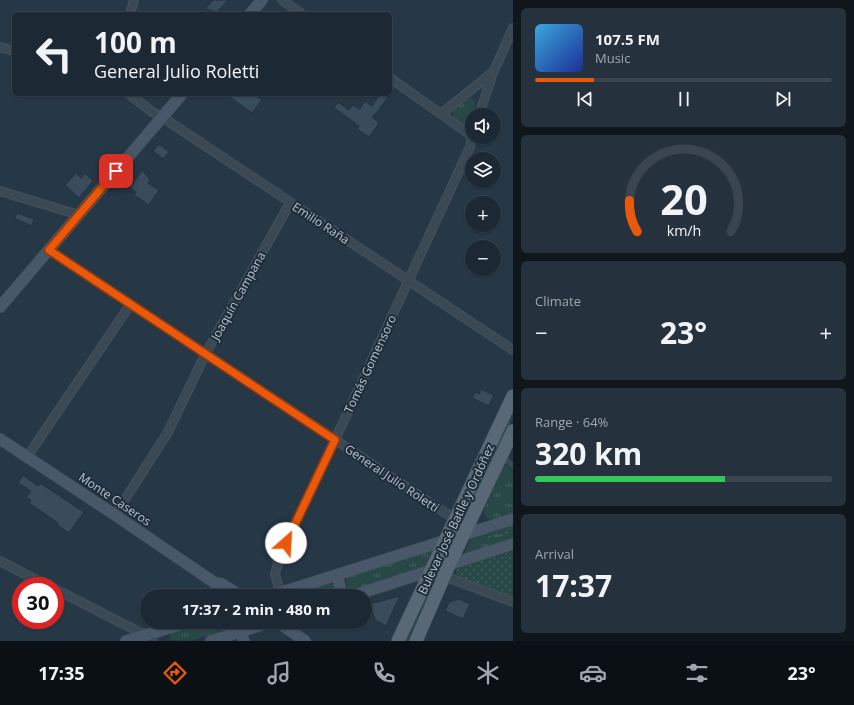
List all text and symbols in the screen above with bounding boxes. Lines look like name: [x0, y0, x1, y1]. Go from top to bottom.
text: 100 m: [94, 23, 177, 61]
icon: left: [28, 28, 80, 80]
text: 107.5 FM: [595, 29, 660, 49]
text: Music: [595, 49, 630, 67]
text: General Julio Roletti: [94, 59, 259, 83]
icon: previous: [574, 88, 596, 110]
icon: pause: [673, 88, 695, 110]
icon: next: [772, 88, 794, 110]
map controls: [465, 108, 501, 276]
button: sound: [465, 108, 501, 144]
button: layers: [465, 152, 501, 188]
pin: [99, 154, 133, 188]
icon: arrive: [105, 160, 127, 182]
text: 20: [660, 171, 707, 227]
button: +: [465, 196, 501, 232]
street label: Emilio Raña: [289, 198, 353, 248]
text: km/h: [666, 220, 701, 239]
button: −: [465, 240, 501, 276]
street label: Joaquín Campana: [206, 249, 269, 344]
text: Climate: [535, 292, 581, 310]
street label: Tomás Gomensoro: [340, 312, 400, 416]
text: 23°: [660, 312, 707, 353]
text: −: [535, 317, 548, 347]
text: +: [819, 317, 832, 347]
text: Range · 64%: [535, 413, 608, 431]
text: 320 km: [535, 433, 642, 474]
street label: General Julio Roletti: [342, 440, 442, 516]
street label: Bulevar José Batlle y Ordóñez: [414, 441, 498, 597]
street label: Monte Caseros: [75, 468, 155, 530]
position arrow: [265, 522, 307, 564]
text: Arrival: [535, 545, 574, 563]
text: 17:37: [535, 565, 612, 606]
speed limit sign: 30: [12, 577, 64, 629]
text: 17:37 · 2 min · 480 m: [182, 599, 330, 619]
icon: directions: [161, 659, 189, 687]
icon: music: [265, 659, 293, 687]
icon: phone: [370, 659, 398, 687]
icon: climate: [474, 659, 502, 687]
icon: car: [579, 659, 607, 687]
icon: filters: [683, 659, 711, 687]
text: 17:35: [38, 661, 85, 685]
text: 23°: [787, 661, 816, 685]

